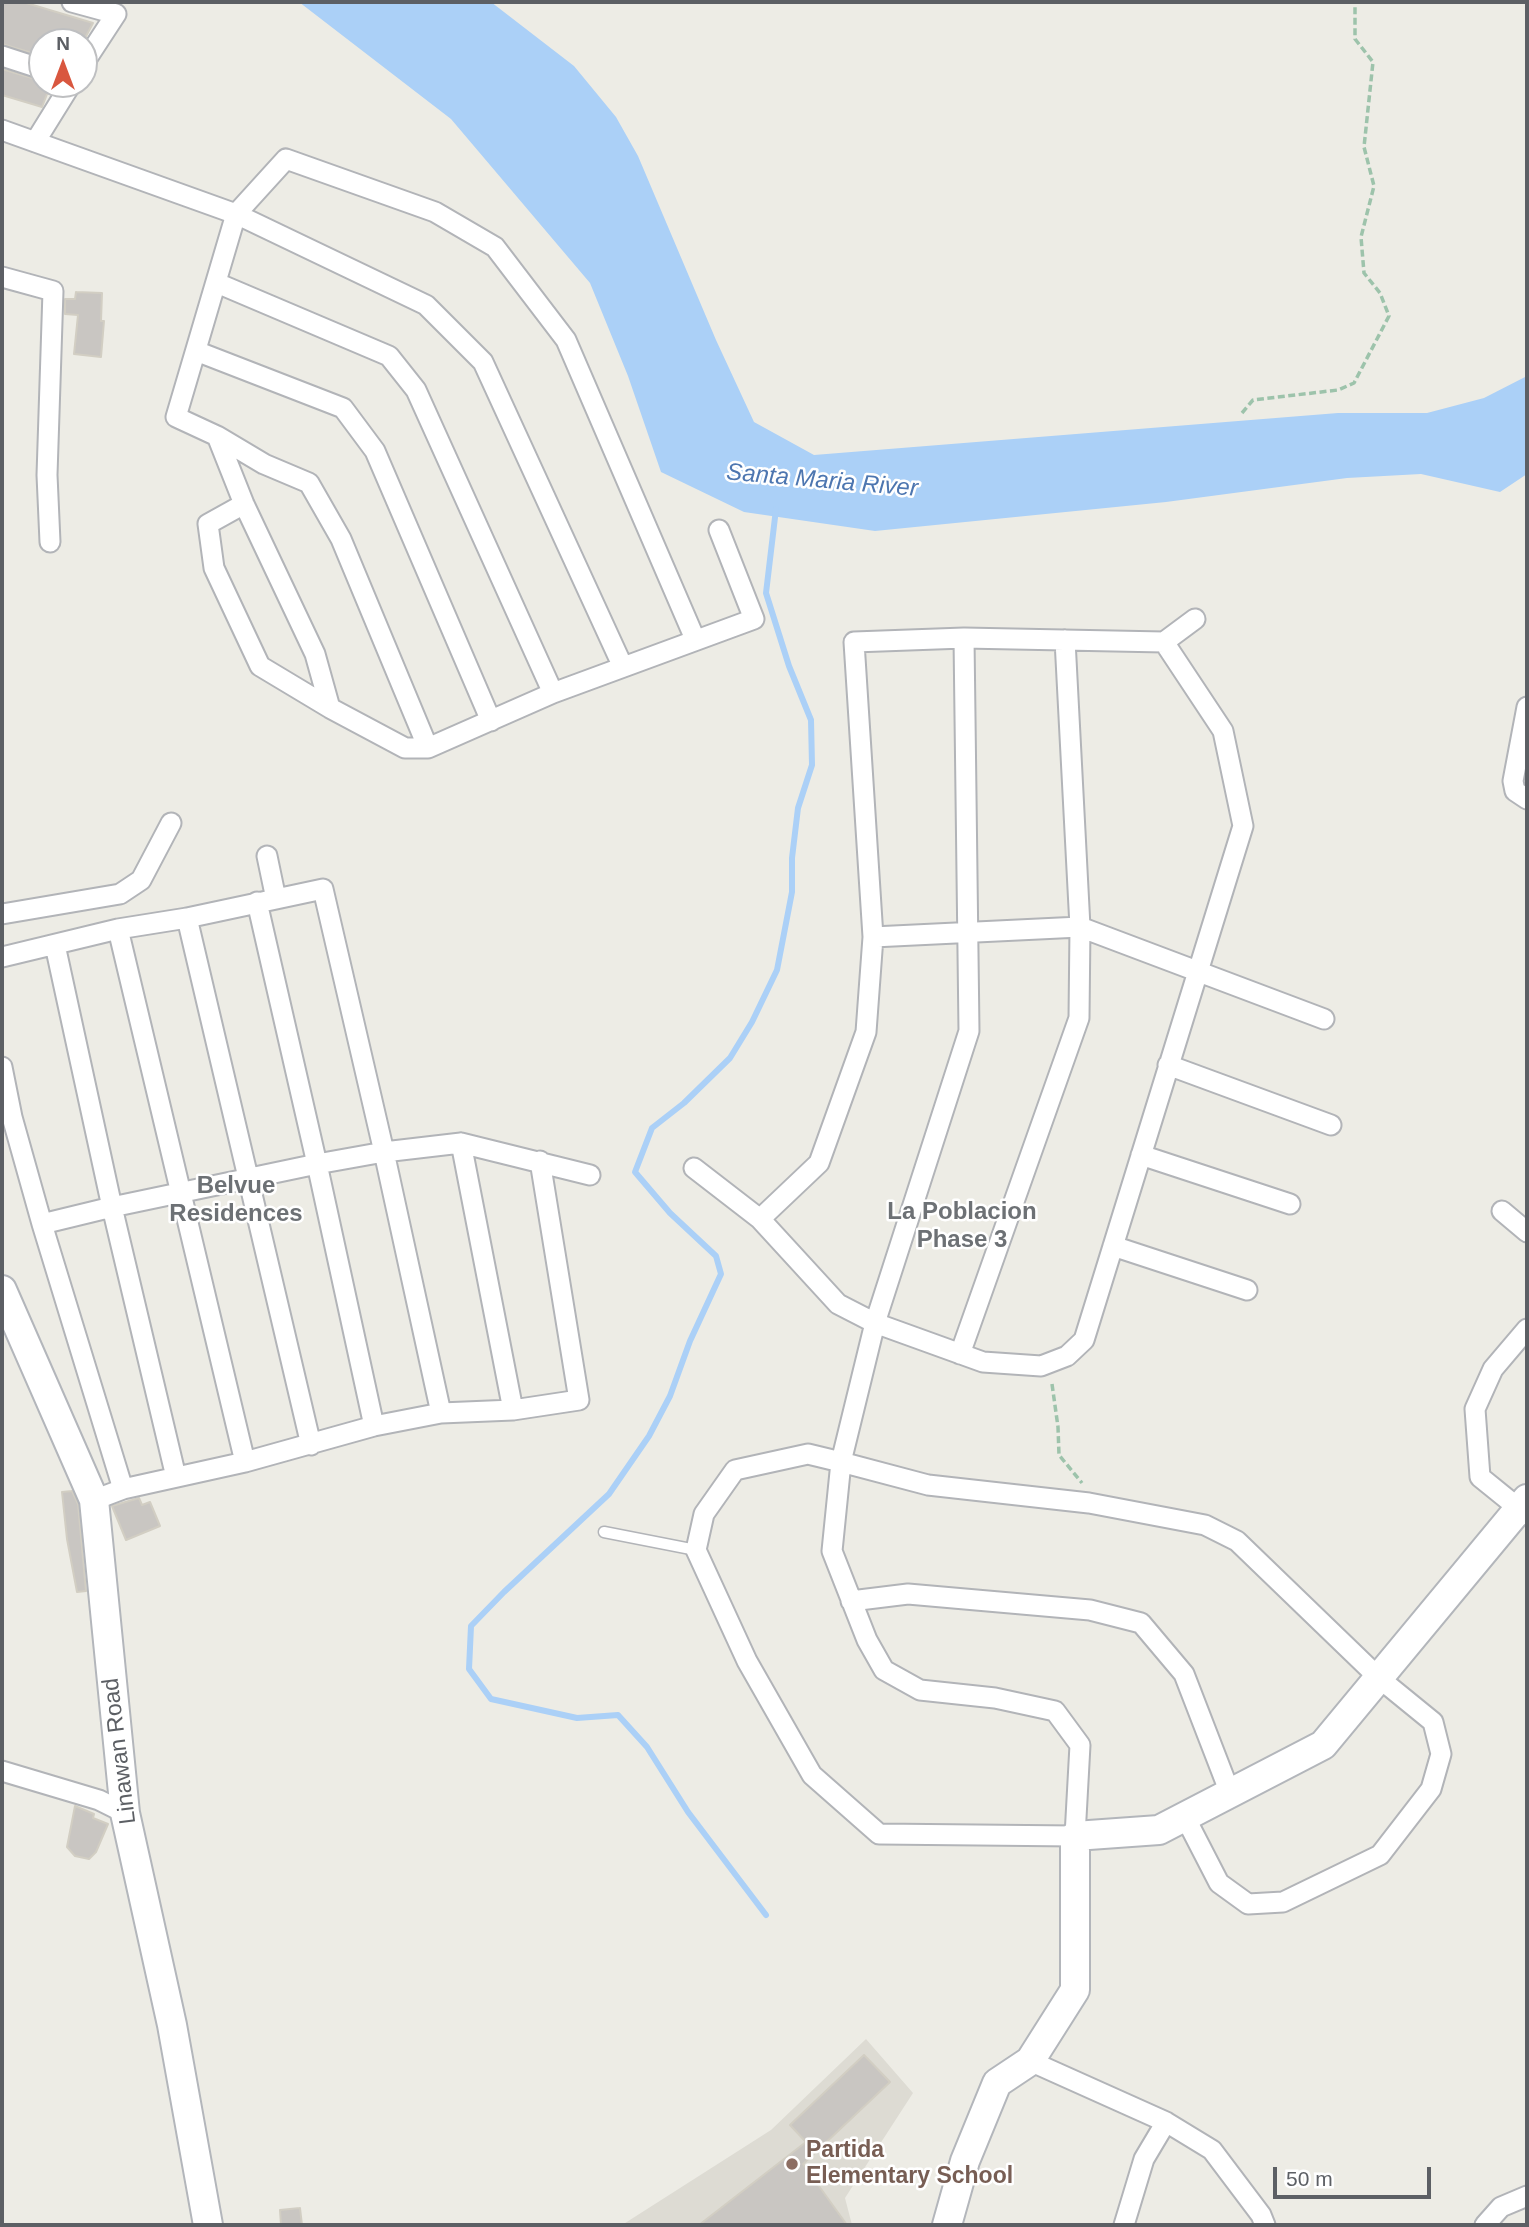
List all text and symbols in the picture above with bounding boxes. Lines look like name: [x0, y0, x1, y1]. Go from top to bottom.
north arrow: [28, 28, 98, 98]
text: N: [56, 33, 70, 54]
water label: Santa Maria River: [725, 458, 919, 504]
district label: Belvue Residences: [169, 1172, 303, 1228]
district label: La Poblacion Phase 3: [887, 1198, 1037, 1254]
street label: Linawan Road: [97, 1676, 143, 1826]
place label: Partida Elementary School: [806, 2137, 1013, 2191]
scale bar: [1277, 2154, 1434, 2198]
marker: Partida Elementary School: [784, 2156, 800, 2172]
text: 50 m: [1286, 2167, 1333, 2190]

